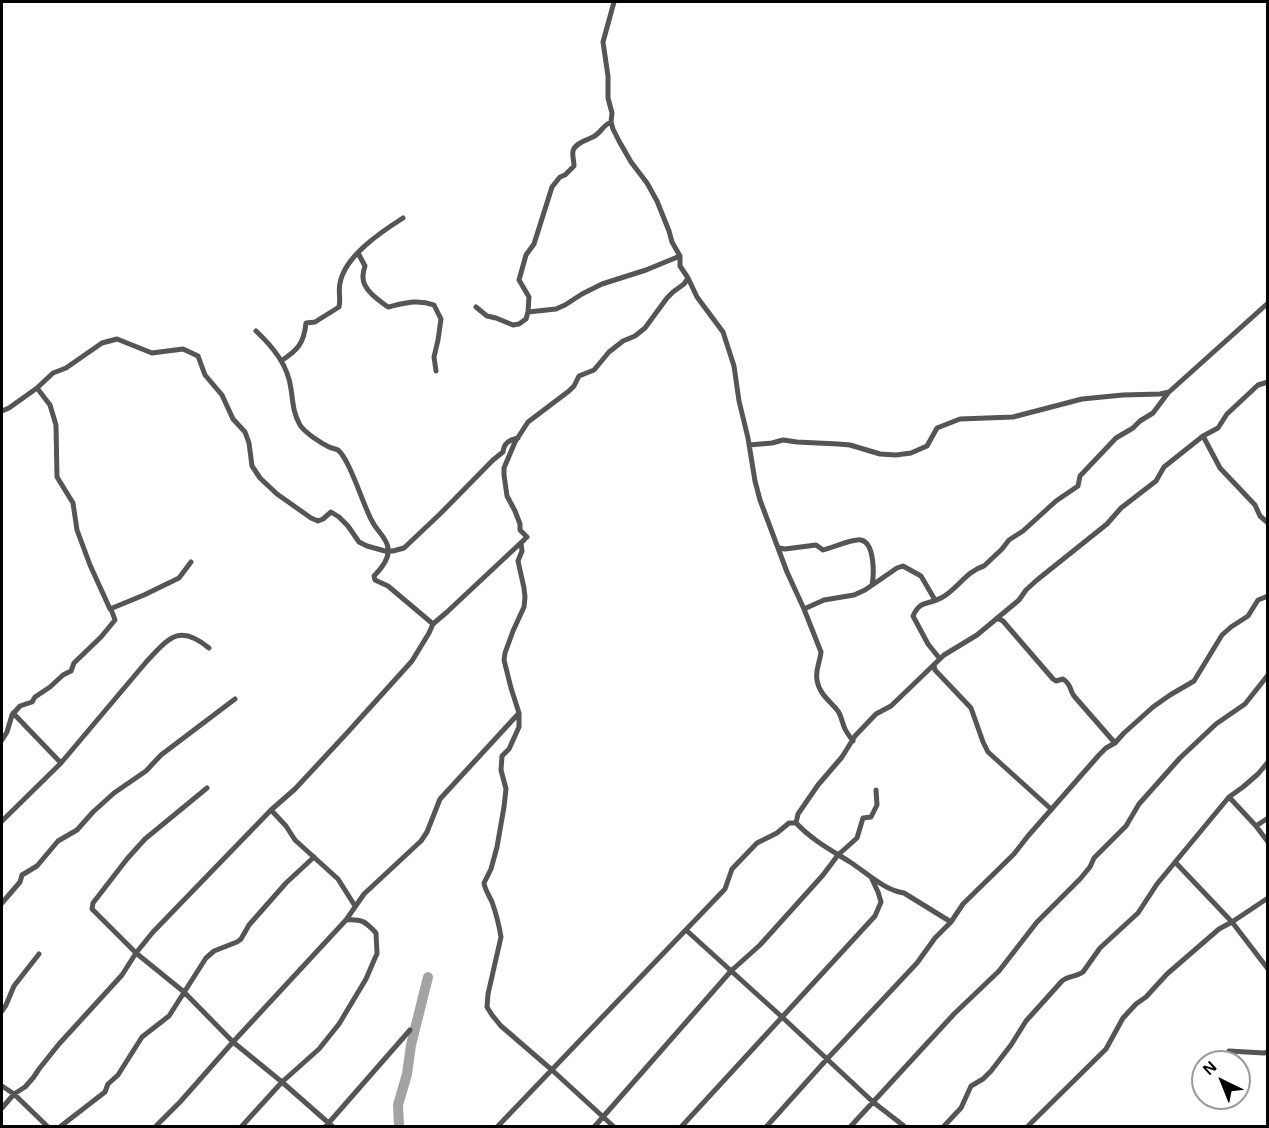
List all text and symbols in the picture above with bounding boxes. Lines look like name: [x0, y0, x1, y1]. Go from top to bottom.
north arrow: [1191, 1050, 1251, 1110]
text: N: [1200, 1058, 1220, 1078]

